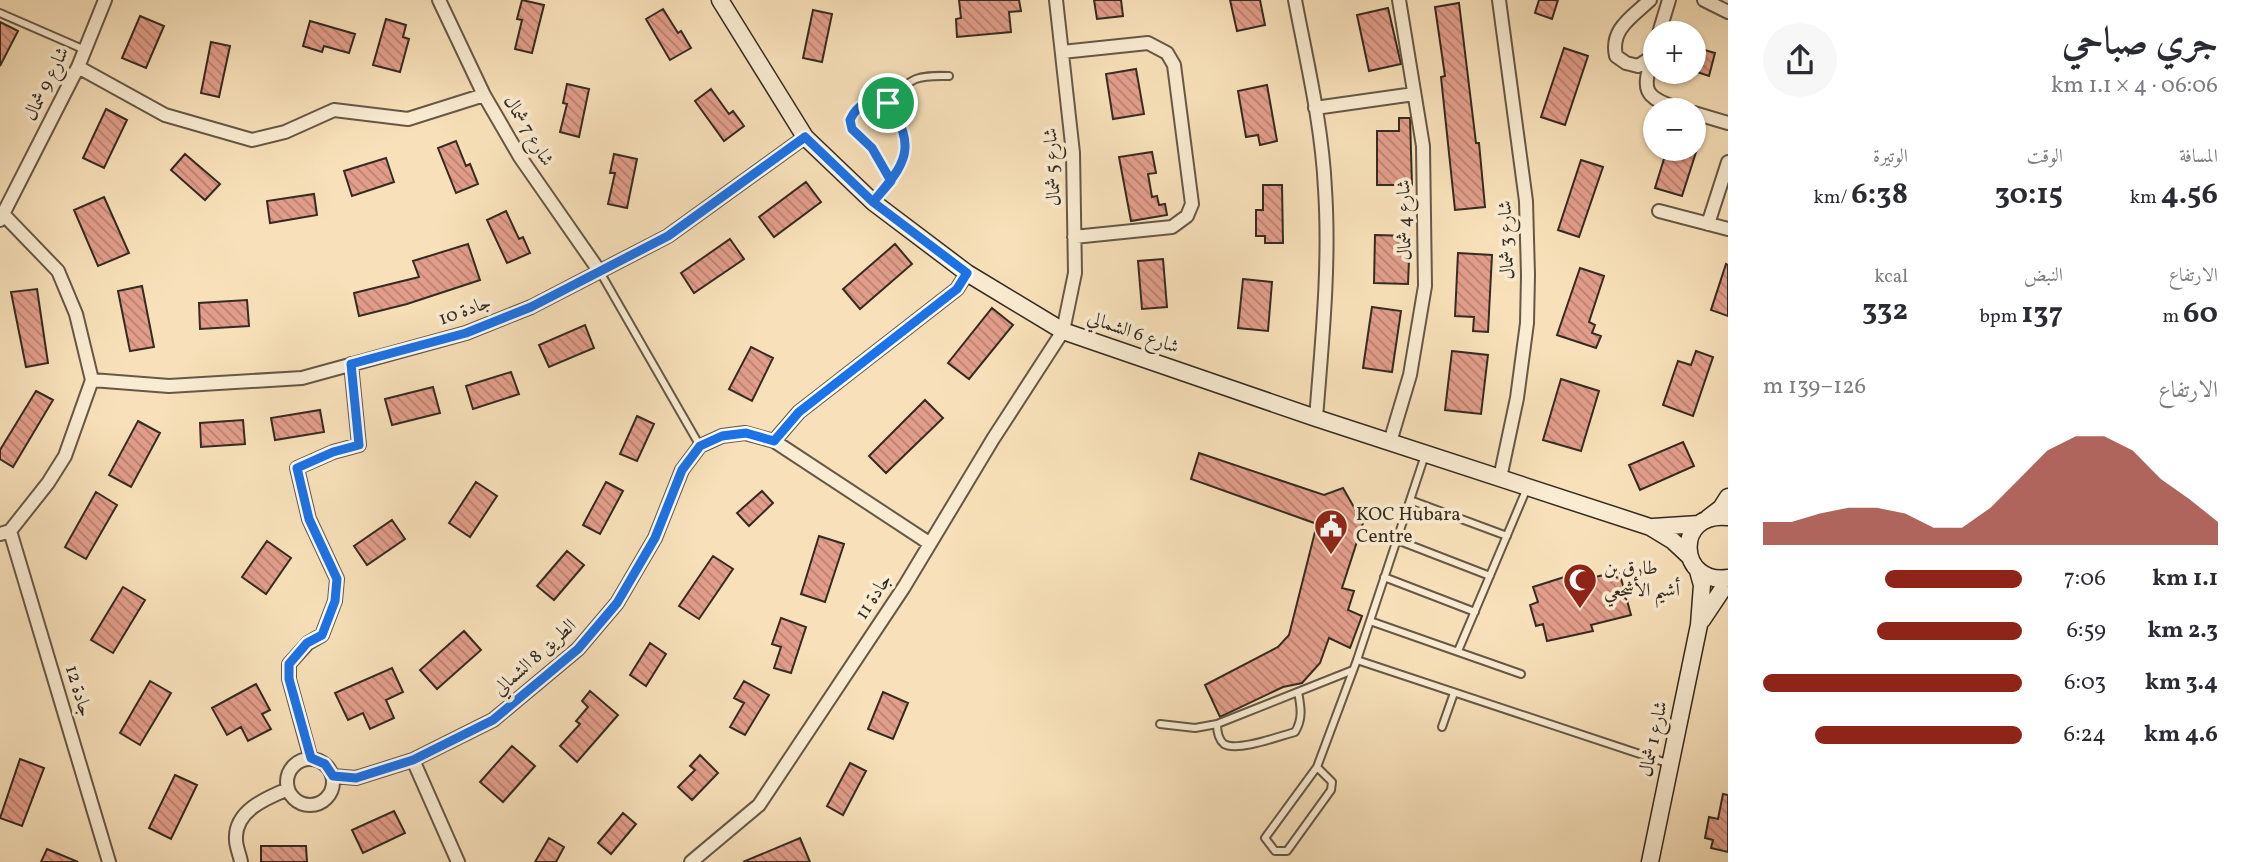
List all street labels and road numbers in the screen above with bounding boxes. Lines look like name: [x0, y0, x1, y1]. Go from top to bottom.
street label: شارع 9 شمال: [18, 43, 77, 126]
street label: شارع 7 شمال: [496, 90, 559, 172]
street label: شارع 5 شمال: [1038, 127, 1069, 207]
street label: شارع 4 شمال: [1391, 179, 1420, 261]
street label: شارع 3 شمال: [1493, 200, 1522, 280]
street label: جادة 10: [435, 290, 495, 332]
street label: شارع 6 الشمالي: [1083, 305, 1182, 362]
street label: جادة 11: [849, 569, 899, 625]
street label: الطريق 8 الشمالي: [488, 613, 583, 703]
street label: جادة 12: [58, 662, 98, 720]
street label: شارع 1 شمال: [1633, 699, 1676, 780]

